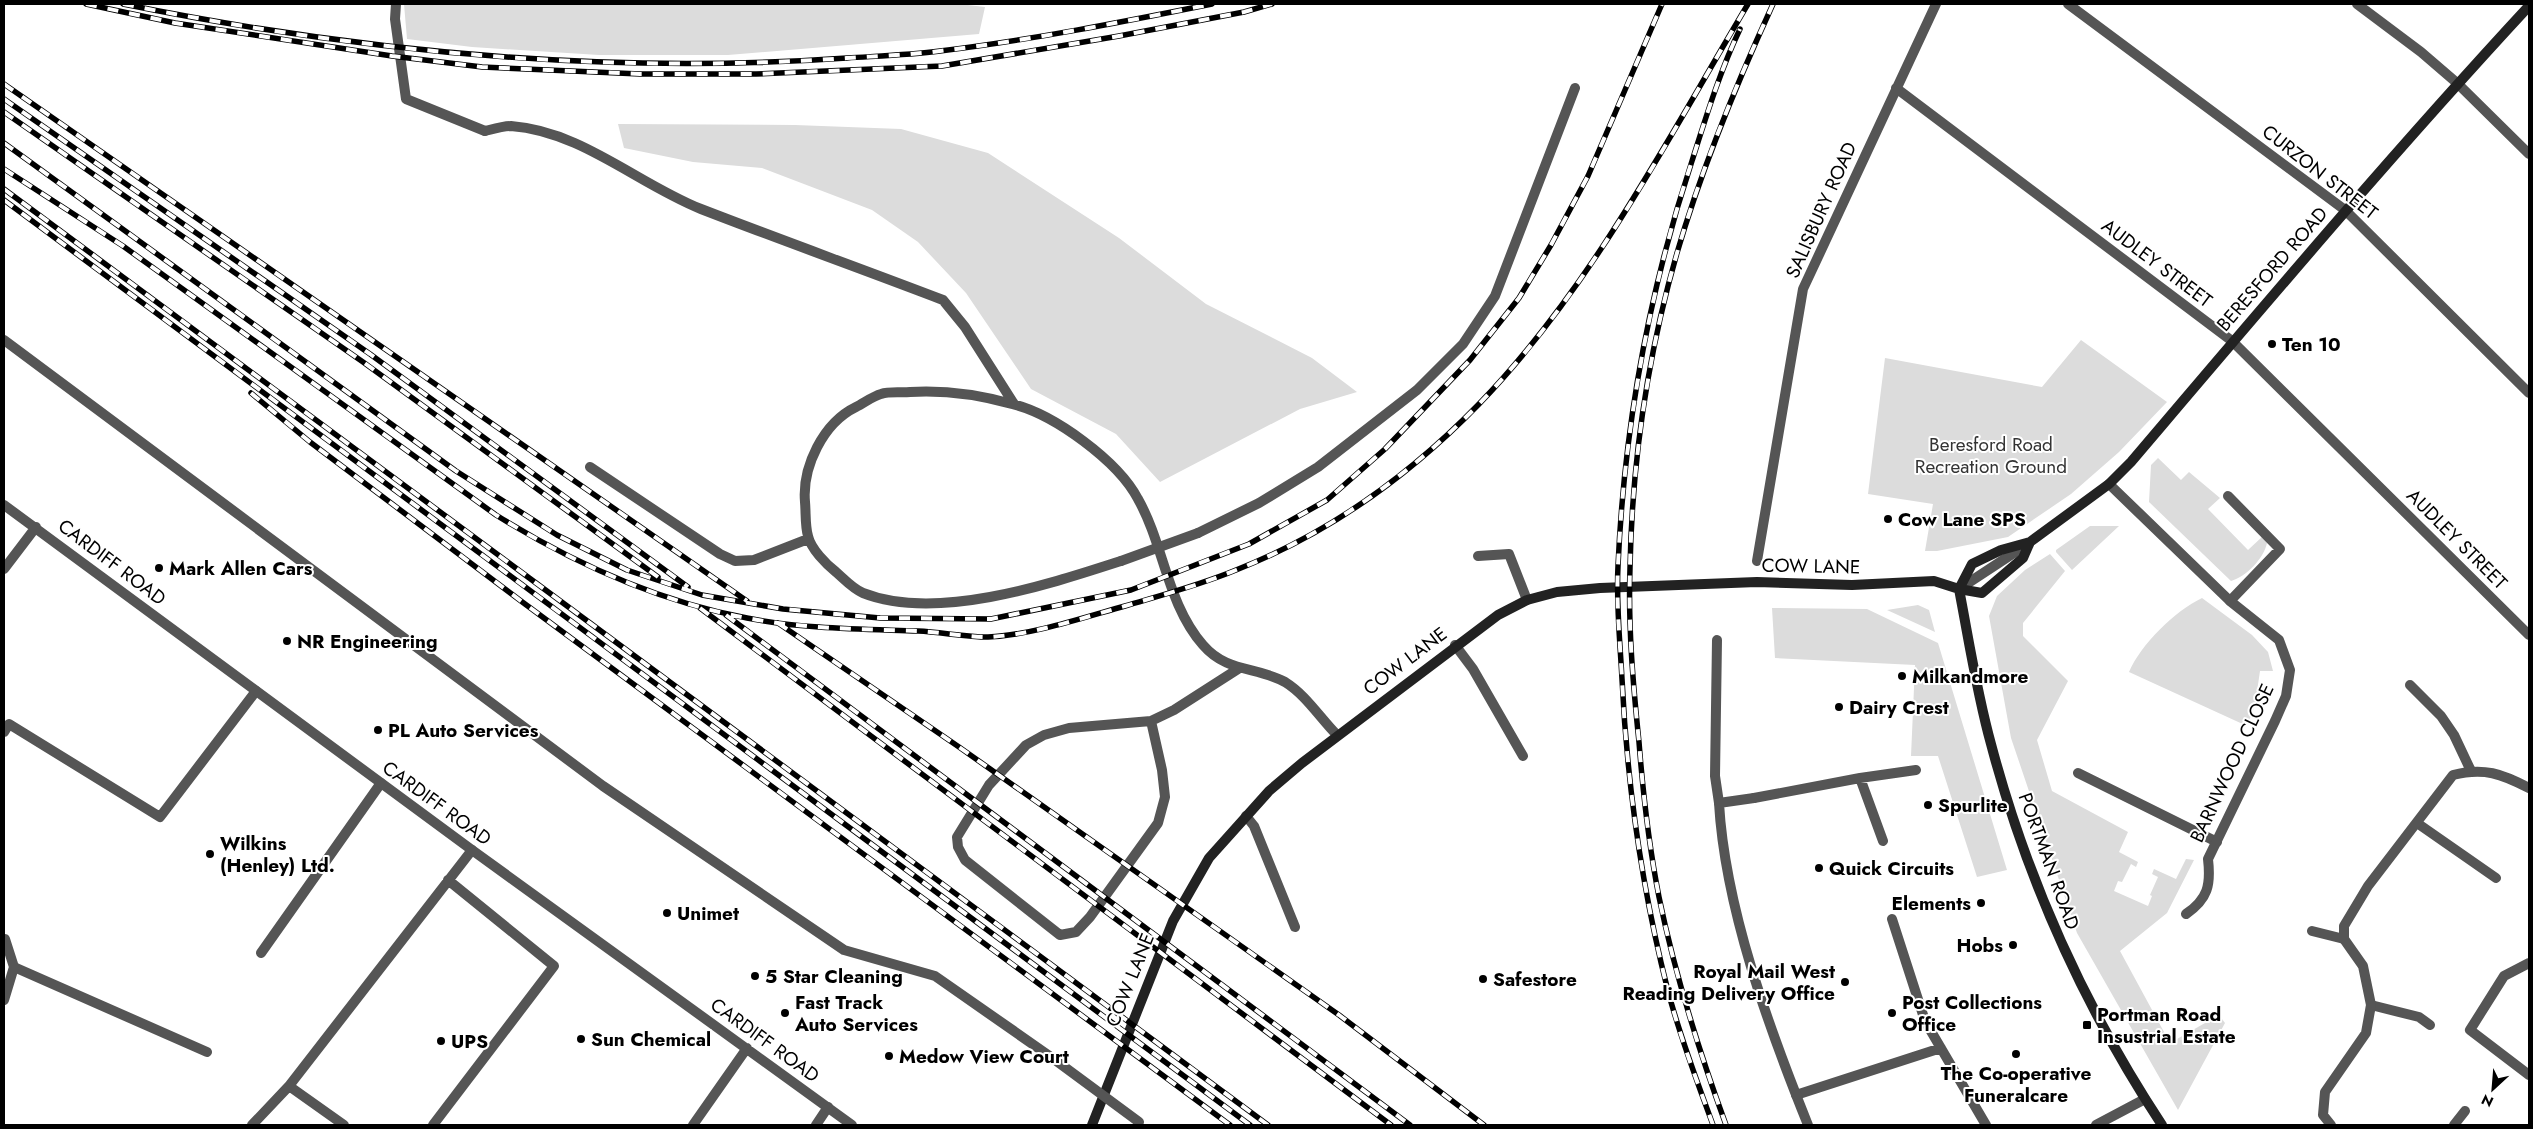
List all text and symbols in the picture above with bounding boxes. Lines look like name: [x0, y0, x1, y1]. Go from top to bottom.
street label: CURZON STREET: [2257, 118, 2384, 226]
street label: SALISBURY ROAD: [1779, 137, 1863, 282]
street label: BERESFORD ROAD: [2210, 201, 2334, 337]
street label: AUDLEY STREET: [2096, 212, 2218, 314]
place label: Ten 10: [2282, 331, 2341, 358]
marker: Ten 10: [2266, 338, 2278, 350]
park label: Beresford Road Recreation Ground: [1915, 431, 2067, 480]
street label: AUDLEY STREET: [2401, 483, 2513, 595]
place label: Cow Lane SPS: [1898, 506, 2026, 533]
street label: CARDIFF ROAD: [52, 512, 172, 612]
marker: Cow Lane SPS: [1882, 513, 1894, 525]
street label: COW LANE: [1761, 552, 1861, 580]
place label: Mark Allen Cars: [169, 555, 313, 582]
marker: Mark Allen Cars: [153, 562, 165, 574]
street label: COW LANE: [1357, 620, 1453, 702]
place label: NR Engineering: [297, 628, 438, 655]
marker: NR Engineering: [281, 635, 293, 647]
place label: Milkandmore: [1912, 663, 2028, 690]
marker: Milkandmore: [1896, 670, 1908, 682]
street label: BARNWOOD CLOSE: [2183, 679, 2281, 847]
place label: Dairy Crest: [1849, 694, 1949, 721]
marker: Dairy Crest: [1833, 701, 1845, 713]
place label: PL Auto Services: [388, 717, 539, 744]
marker: PL Auto Services: [372, 724, 384, 736]
street label: CARDIFF ROAD: [377, 754, 497, 852]
street label: PORTMAN ROAD: [2012, 789, 2086, 933]
place label: Spurlite: [1938, 792, 2008, 819]
marker: Spurlite: [1922, 799, 1934, 811]
place label: Wilkins (Henley) Ltd.: [220, 830, 335, 879]
marker: Wilkins (Henley) Ltd.: [204, 848, 216, 860]
place label: Quick Circuits: [1829, 855, 1954, 882]
marker: Quick Circuits: [1813, 862, 1825, 874]
place label: Elements: [1891, 890, 1971, 917]
marker: Elements: [1975, 897, 1987, 909]
place label: Unimet: [677, 900, 739, 927]
marker: Unimet: [661, 907, 673, 919]
street label: COW LANE: [1099, 929, 1161, 1031]
place label: Hobs: [1956, 932, 2003, 959]
marker: Hobs: [2007, 939, 2019, 951]
place label: Royal Mail West Reading Delivery Office: [1622, 958, 1835, 1007]
place label: 5 Star Cleaning: [765, 963, 903, 990]
place label: Safestore: [1493, 966, 1577, 993]
marker: 5 Star Cleaning: [749, 970, 761, 982]
marker: Safestore: [1477, 973, 1489, 985]
marker: Royal Mail West Reading Delivery Office: [1839, 976, 1851, 988]
place label: Fast Track Auto Services: [794, 989, 918, 1038]
place label: Post Collections Office: [1902, 989, 2042, 1038]
street label: CARDIFF ROAD: [705, 991, 825, 1089]
place label: Portman Road Insustrial Estate: [2097, 1001, 2236, 1050]
marker: Fast Track Auto Services: [779, 1007, 791, 1019]
marker: Post Collections Office: [1886, 1007, 1898, 1019]
marker: Portman Road Insustrial Estate: [2081, 1019, 2093, 1031]
place label: Sun Chemical: [591, 1026, 711, 1053]
place label: UPS: [451, 1028, 488, 1055]
marker: Sun Chemical: [575, 1033, 587, 1045]
marker: UPS: [435, 1035, 447, 1047]
place label: Medow View Court: [899, 1043, 1069, 1070]
marker: The Co-operative Funeralcare: [2010, 1048, 2022, 1060]
marker: Medow View Court: [883, 1050, 895, 1062]
place label: The Co-operative Funeralcare: [1941, 1060, 2091, 1109]
north arrow: [2468, 1064, 2518, 1114]
text: N: [2478, 1089, 2497, 1112]

